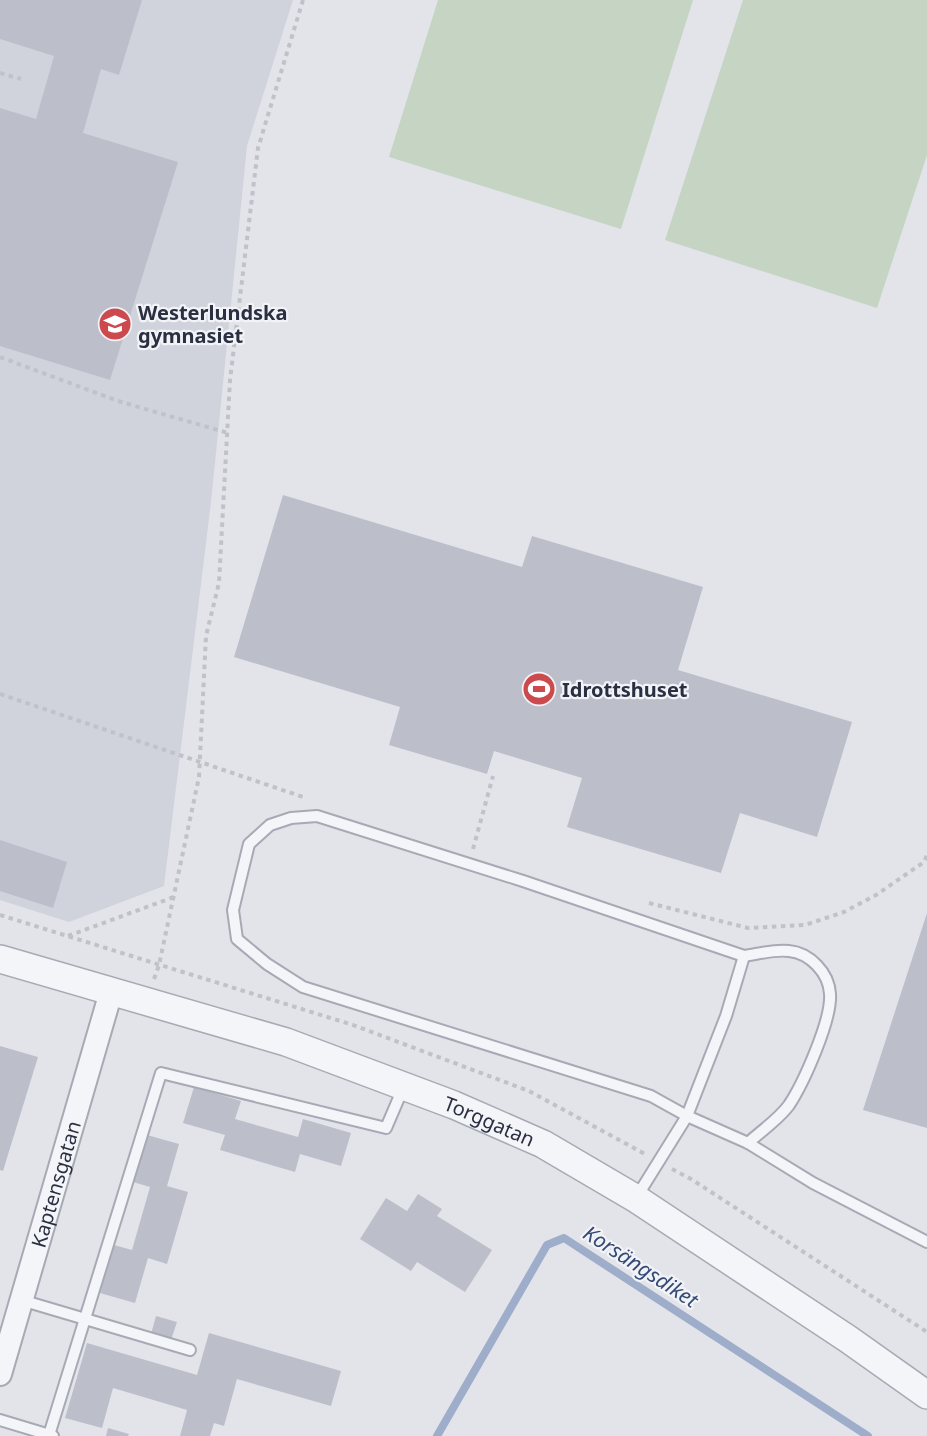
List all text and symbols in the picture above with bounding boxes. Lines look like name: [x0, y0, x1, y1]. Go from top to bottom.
place label: Westerlundska gymnasiet: [138, 299, 288, 349]
school or university icon: Westerlundska gymnasiet: [97, 306, 133, 342]
sports icon: Idrottshuset: [521, 671, 557, 707]
place label: Idrottshuset: [562, 676, 688, 703]
street label: Torggatan: [440, 1089, 539, 1152]
street label: Kaptensgatan: [24, 1117, 86, 1250]
water label: Korsängsdiket: [578, 1218, 705, 1314]

